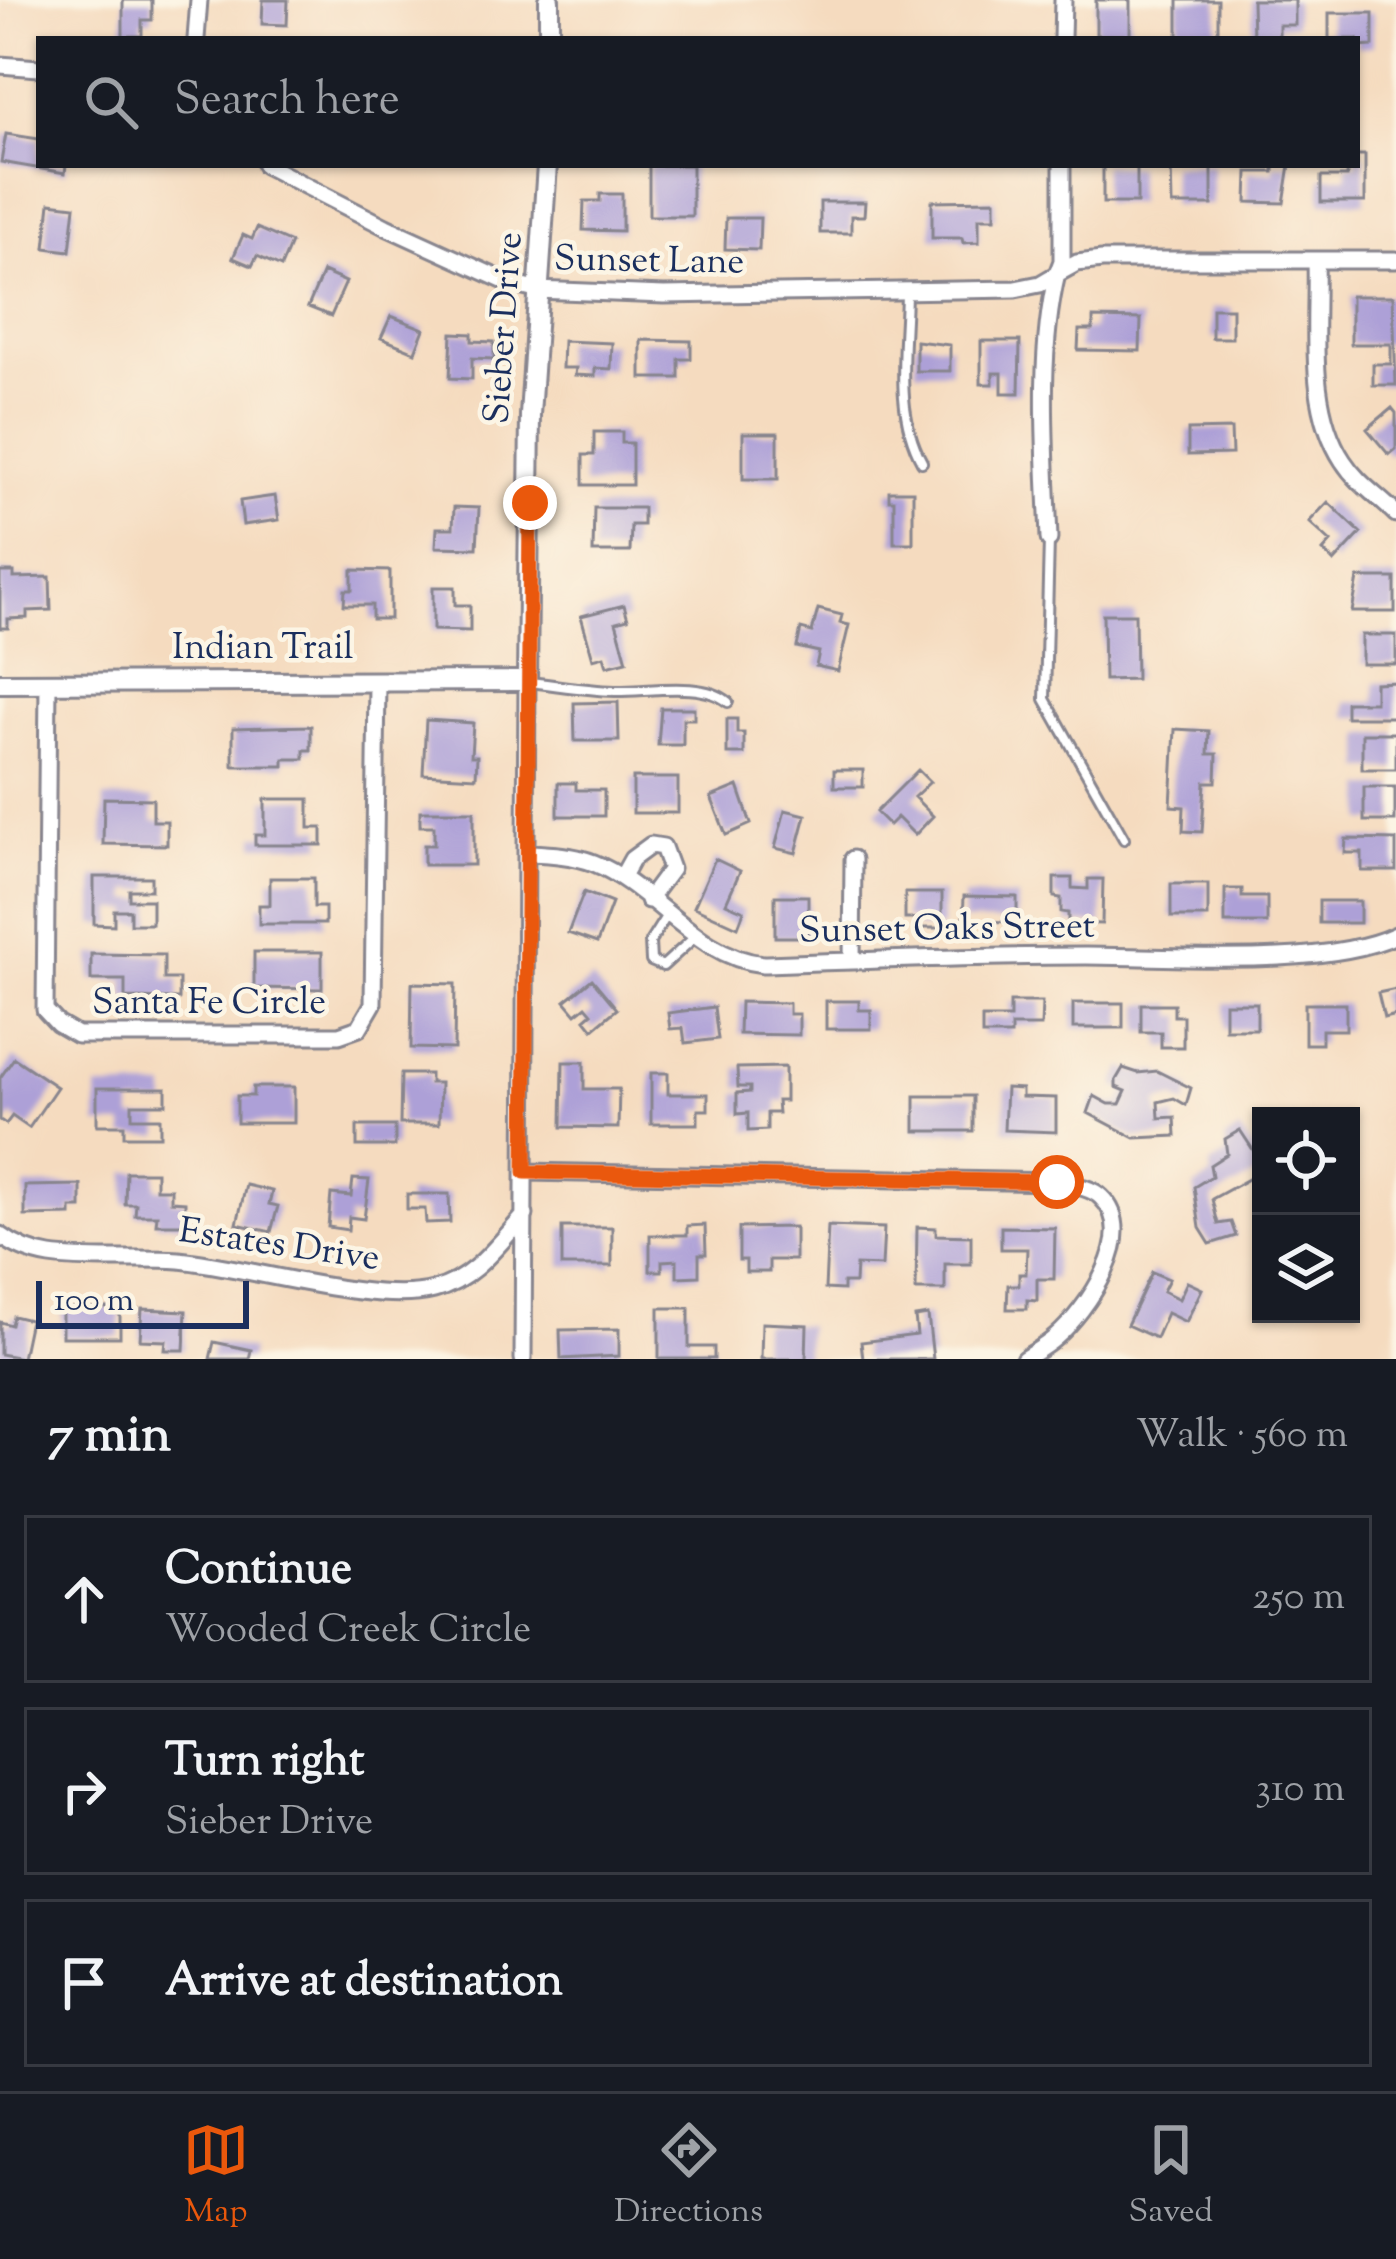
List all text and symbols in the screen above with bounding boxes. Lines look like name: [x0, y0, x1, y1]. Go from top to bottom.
search box: [36, 36, 1360, 168]
icon: search: [78, 69, 144, 135]
text: Search here: [174, 70, 400, 135]
street label: Sieber Drive: [472, 230, 538, 426]
street label: Sunset Lane: [553, 234, 745, 290]
route end: [503, 476, 557, 530]
street label: Indian Trail: [172, 623, 354, 675]
street label: Sunset Oaks Street: [799, 901, 1095, 959]
street label: Santa Fe Circle: [92, 978, 326, 1030]
map controls: [1252, 1107, 1360, 1323]
button: locate: [1252, 1107, 1360, 1215]
route start: [1030, 1155, 1084, 1209]
street label: Estates Drive: [175, 1206, 383, 1286]
button: layers: [1252, 1215, 1360, 1323]
scale bar: [36, 1275, 249, 1328]
text: 100 m: [54, 1278, 134, 1326]
text: 7 min: [48, 1401, 171, 1474]
text: Walk · 560 m: [1136, 1409, 1348, 1465]
text: Continue: [165, 1539, 352, 1604]
icon: ahead: [51, 1566, 117, 1632]
text: 250 m: [1252, 1571, 1345, 1627]
text: Wooded Creek Circle: [165, 1604, 531, 1660]
text: Turn right: [165, 1731, 364, 1796]
icon: right: [51, 1758, 117, 1824]
text: 310 m: [1255, 1763, 1345, 1819]
text: Sieber Drive: [165, 1796, 373, 1852]
icon: arrive: [51, 1950, 117, 2016]
text: Arrive at destination: [165, 1951, 563, 2016]
tab: Map: [183, 2117, 249, 2237]
tab: Directions: [614, 2117, 763, 2237]
tab: Saved: [1129, 2117, 1213, 2237]

